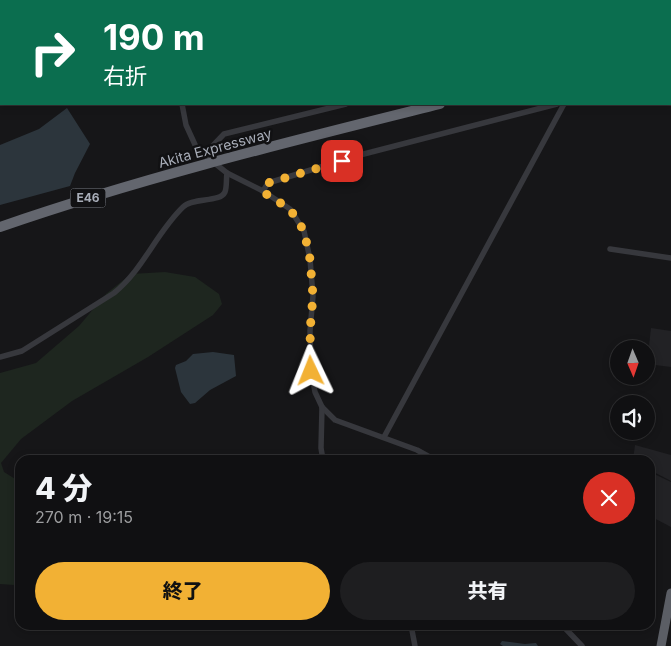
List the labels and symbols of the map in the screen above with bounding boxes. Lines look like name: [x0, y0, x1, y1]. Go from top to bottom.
street label: Akita Expressway: [156, 124, 274, 171]
pin: [321, 140, 363, 182]
road number: E46: [70, 188, 106, 208]
north arrow: [610, 340, 655, 385]
position arrow: [284, 344, 336, 396]

